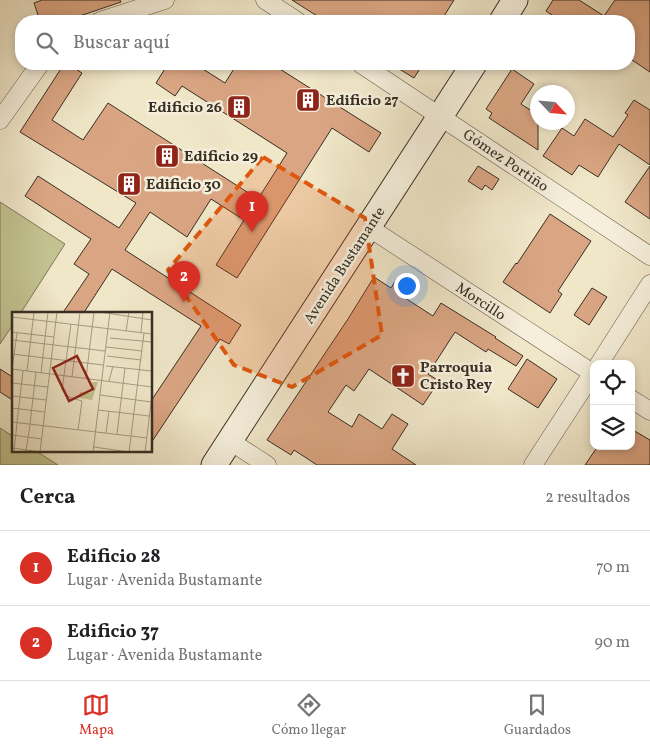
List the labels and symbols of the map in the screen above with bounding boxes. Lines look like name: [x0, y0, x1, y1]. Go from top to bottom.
north arrow: [530, 85, 575, 130]
building icon: Edificio 27: [295, 87, 321, 113]
place label: Edificio 27: [326, 91, 399, 112]
building icon: Edificio 26: [226, 94, 252, 120]
place label: Edificio 26: [148, 98, 222, 119]
street label: Gómez Portiño: [458, 125, 552, 198]
building icon: Edificio 29: [154, 143, 180, 169]
place label: Edificio 29: [184, 147, 258, 168]
building icon: Edificio 30: [116, 171, 142, 197]
place label: Edificio 30: [146, 175, 221, 196]
pin: 1: [236, 191, 268, 232]
street label: Avenida Bustamante: [299, 203, 391, 328]
pin: 2: [168, 261, 200, 302]
your location: [394, 273, 420, 299]
street label: Morcillo: [451, 278, 509, 326]
inset map: [12, 312, 152, 452]
place label: Parroquia Cristo Rey: [420, 358, 493, 396]
church icon: Parroquia Cristo Rey: [390, 363, 416, 389]

